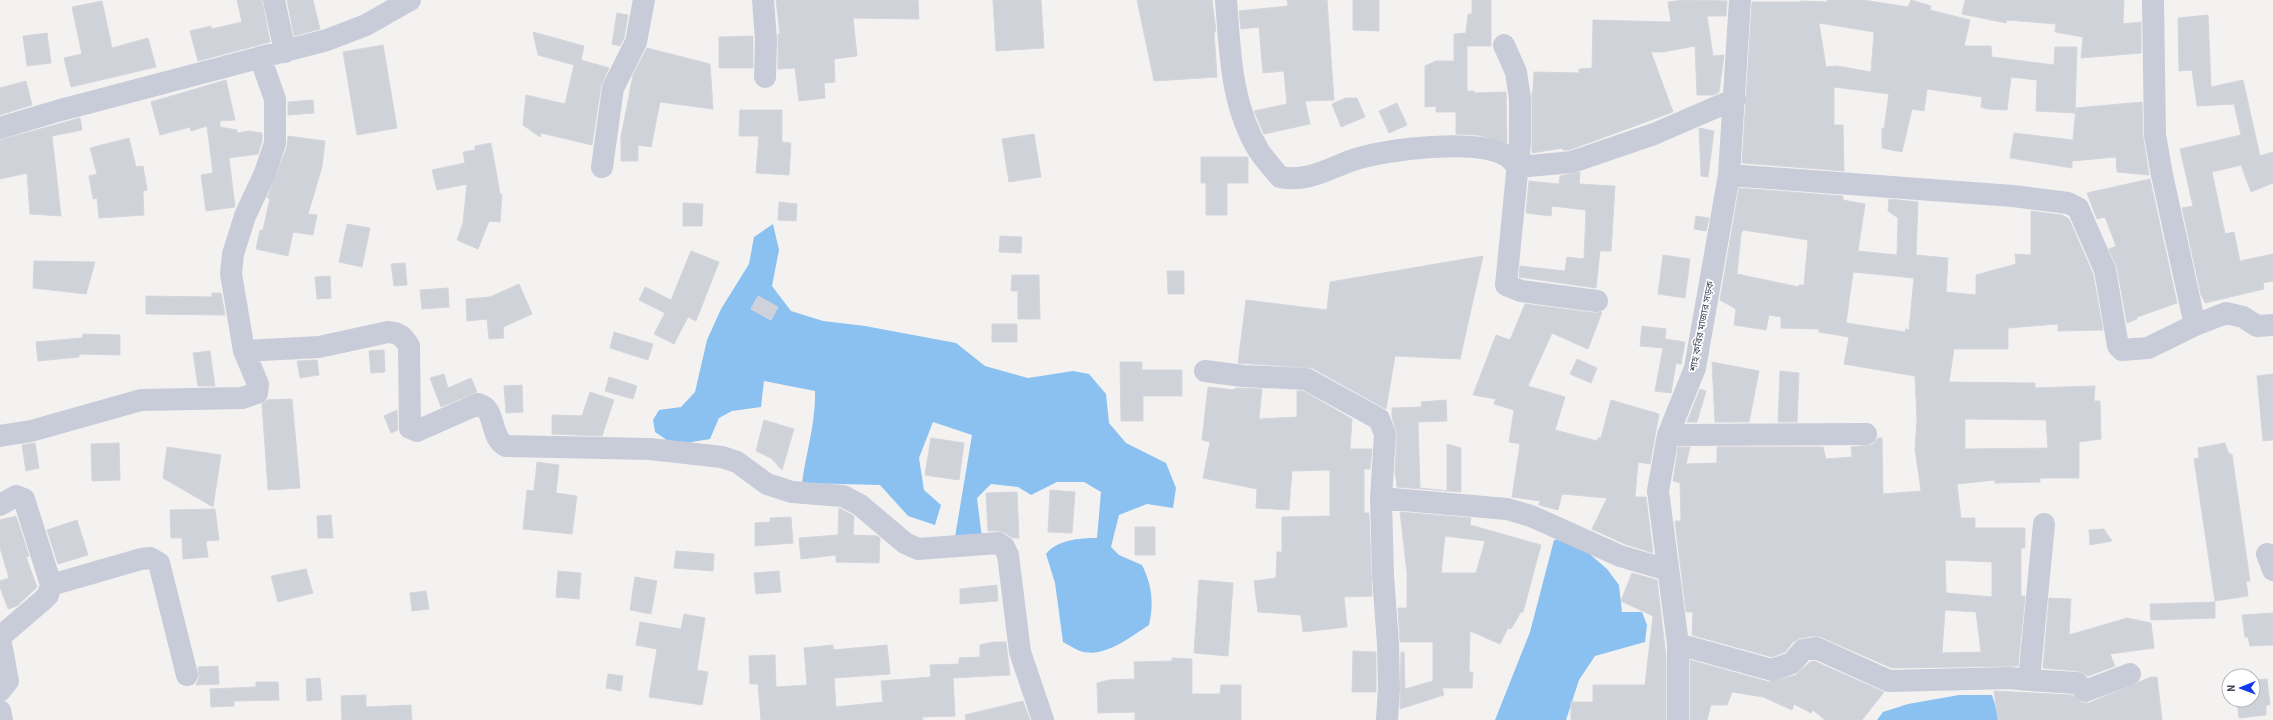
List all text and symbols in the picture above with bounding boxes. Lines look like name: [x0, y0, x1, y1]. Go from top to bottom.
street label: শাহ কবির মাজার সড়ক: [1687, 279, 1716, 373]
north arrow: [2221, 668, 2261, 708]
text: N: [2225, 684, 2238, 692]

